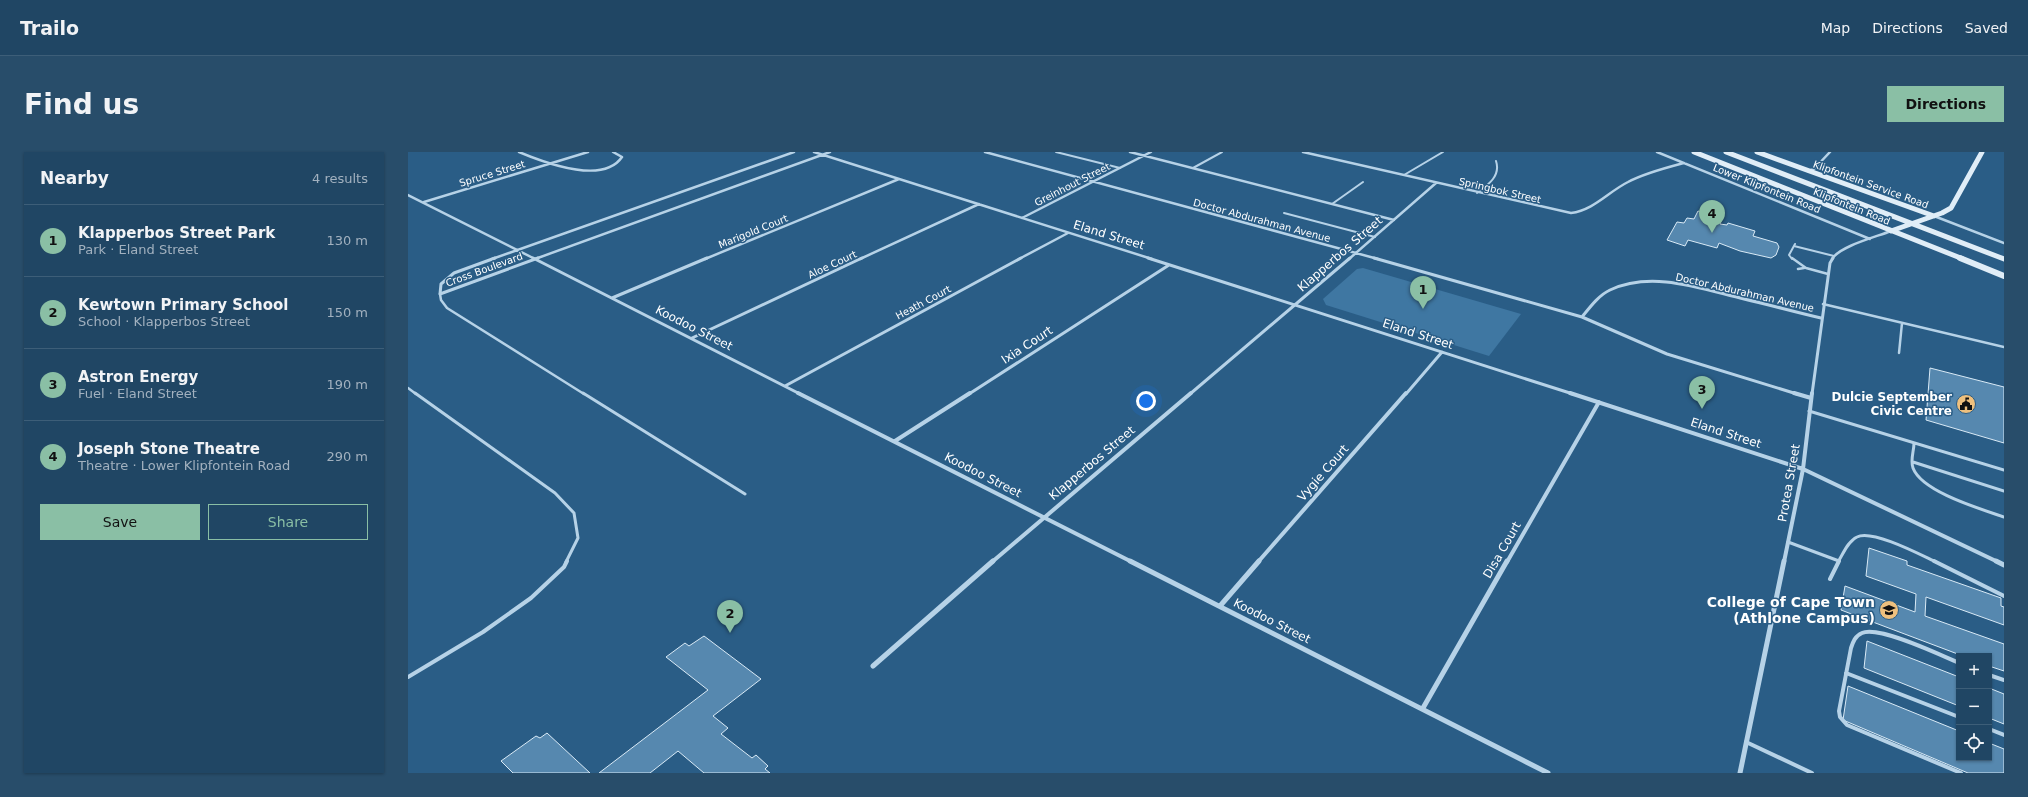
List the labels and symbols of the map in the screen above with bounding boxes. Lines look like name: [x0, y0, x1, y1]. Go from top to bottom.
street label: Spruce Street: [458, 158, 527, 189]
street label: Klipfontein Service Road: [1812, 158, 1930, 211]
street label: Greinhout Street: [1033, 161, 1112, 208]
street label: Lower Klipfontein Road: [1711, 162, 1822, 215]
street label: Springbok Street: [1458, 176, 1542, 205]
street label: Klipfontein Road: [1812, 186, 1892, 227]
street label: Doctor Abdurahman Avenue: [1192, 197, 1332, 244]
pin: 4: [1699, 200, 1725, 233]
street label: Marigold Court: [717, 212, 790, 250]
street label: Klapperbos Street: [1295, 213, 1385, 295]
street label: Eland Street: [1072, 218, 1147, 253]
street label: Aloe Court: [806, 248, 858, 281]
street label: Cross Boulevard: [444, 250, 524, 289]
street label: Doctor Abdurahman Avenue: [1675, 271, 1815, 314]
pin: 1: [1410, 276, 1436, 309]
street label: Heath Court: [894, 283, 953, 322]
street label: Koodoo Street: [653, 303, 735, 354]
street label: Eland Street: [1381, 316, 1456, 352]
street label: Ixia Court: [999, 323, 1055, 367]
pin: 3: [1689, 376, 1715, 409]
place label: Dulcie September Civic Centre: [1831, 390, 1952, 418]
your location: [1136, 391, 1156, 411]
public building icon: Dulcie September Civic Centre: [1955, 393, 1977, 415]
street label: Eland Street: [1689, 415, 1764, 451]
street label: Klapperbos Street: [1046, 423, 1138, 503]
street label: Vygie Court: [1295, 442, 1351, 504]
street label: Protea Street: [1775, 443, 1803, 523]
street label: Koodoo Street: [942, 450, 1024, 501]
street label: Disa Court: [1480, 519, 1524, 581]
place label: College of Cape Town (Athlone Campus): [1707, 594, 1875, 626]
street label: Koodoo Street: [1231, 596, 1313, 647]
school or university icon: College of Cape Town (Athlone Campus): [1878, 599, 1900, 621]
pin: 2: [717, 600, 743, 633]

